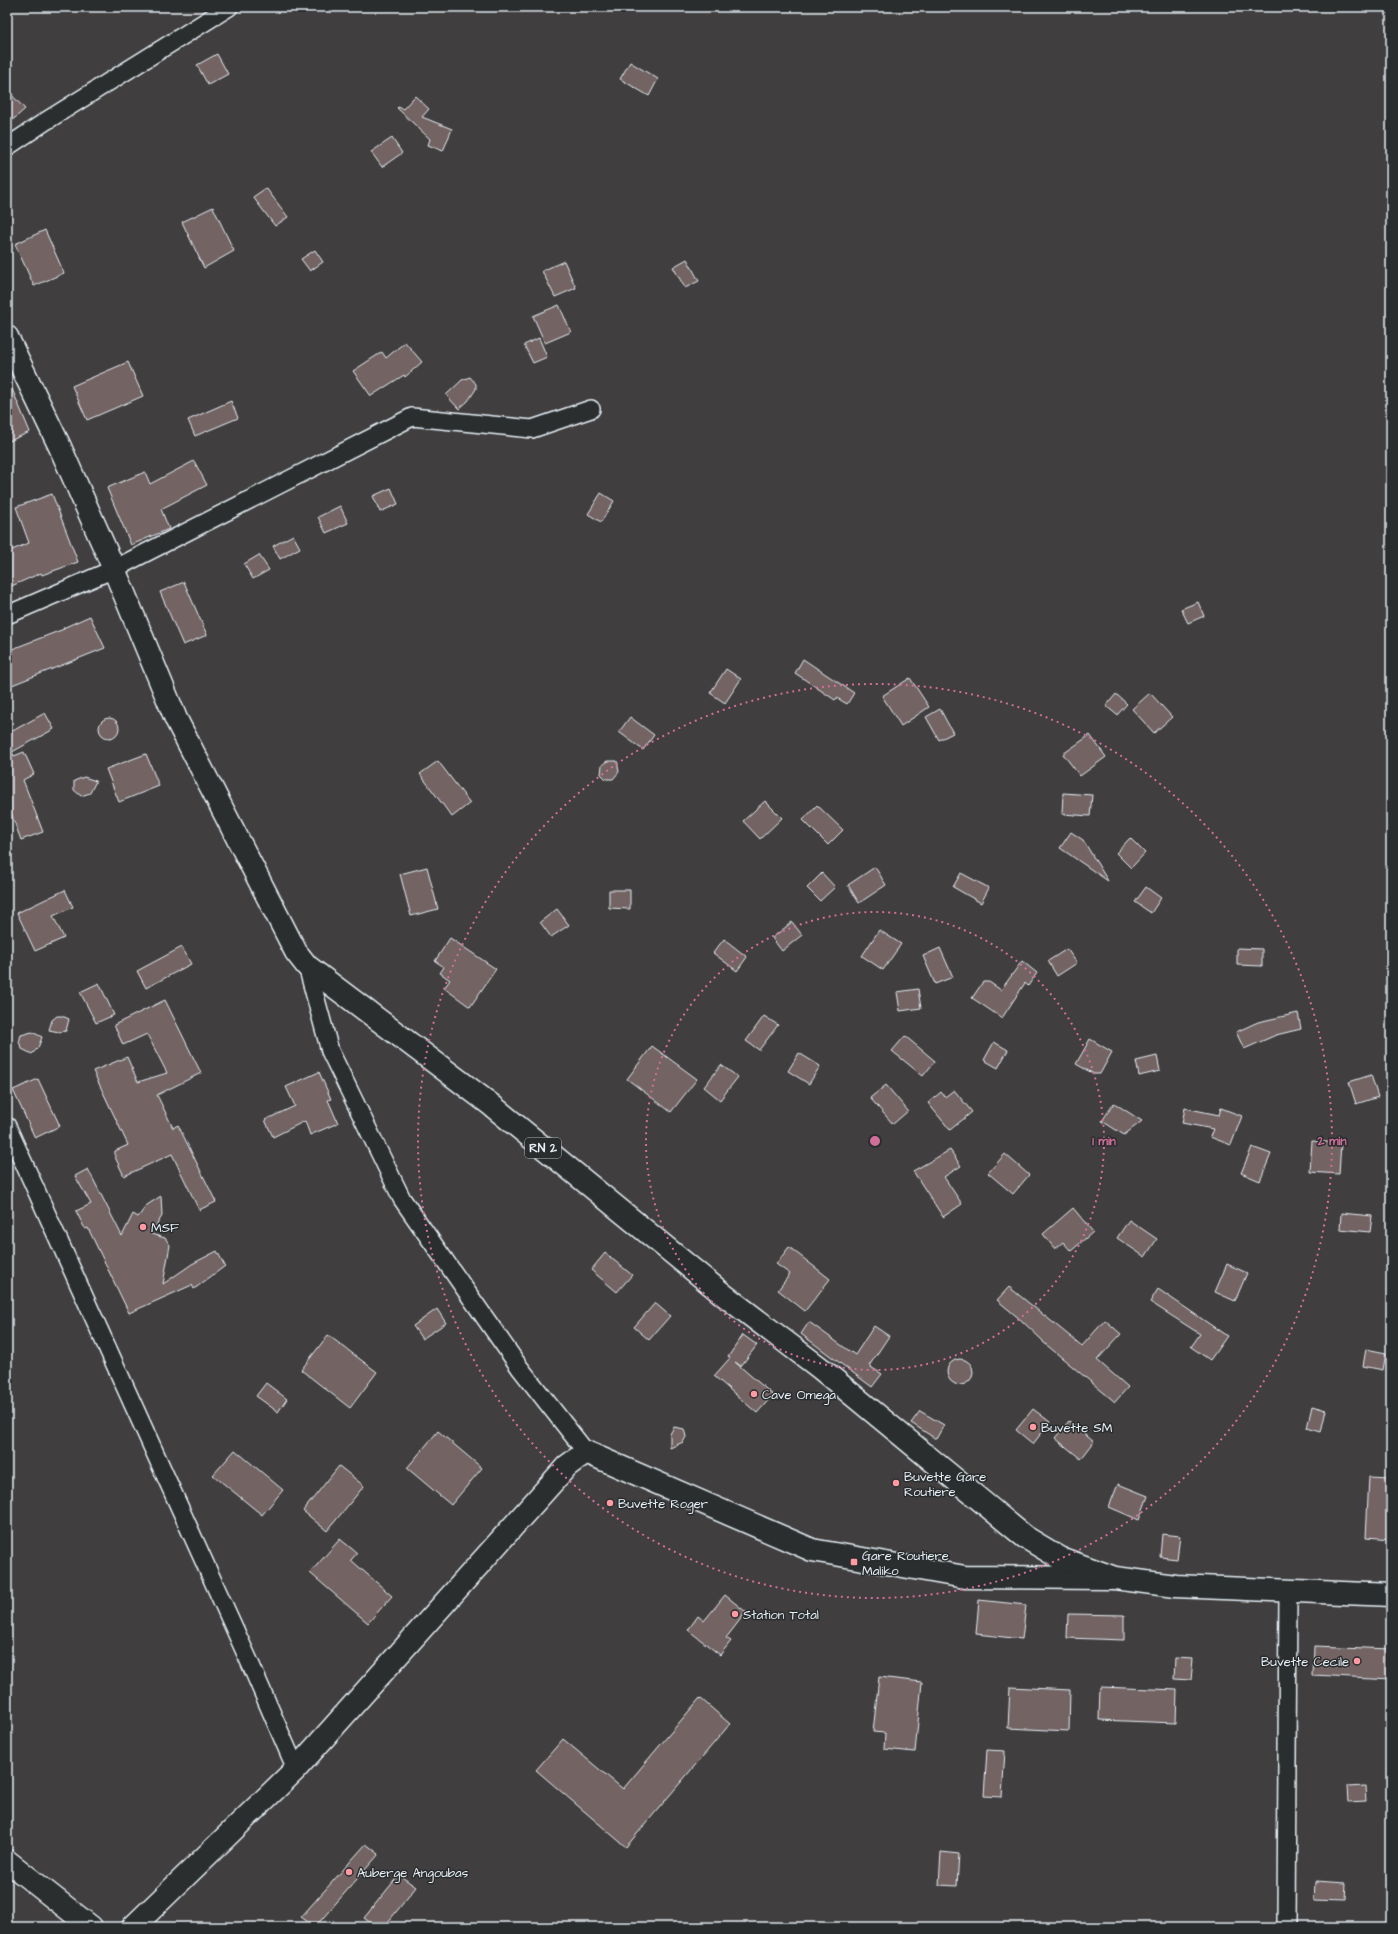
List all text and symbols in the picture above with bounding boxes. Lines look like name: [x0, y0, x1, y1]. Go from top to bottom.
text: 1 min: [1092, 1133, 1116, 1150]
text: 2 min: [1317, 1133, 1346, 1150]
centre of rings: [868, 1134, 882, 1148]
road number: RN 2: [525, 1138, 561, 1158]
place label: MSF: [151, 1219, 179, 1237]
marker: MSF: [138, 1222, 148, 1232]
place label: Cave Omega: [762, 1386, 836, 1405]
marker: Cave Omega: [749, 1389, 759, 1399]
place label: Buvette SM: [1041, 1419, 1113, 1437]
marker: Buvette SM: [1028, 1422, 1038, 1432]
place label: Buvette Gare Routiere: [904, 1468, 986, 1501]
marker: Buvette Gare Routiere: [891, 1478, 901, 1488]
place label: Buvette Roger: [618, 1495, 708, 1514]
marker: Buvette Roger: [605, 1498, 615, 1508]
place label: Gare Routiere Maliko: [862, 1547, 949, 1580]
marker: Gare Routiere Maliko: [849, 1557, 859, 1567]
place label: Station Total: [743, 1606, 819, 1624]
marker: Station Total: [730, 1609, 740, 1619]
place label: Buvette Cecile: [1261, 1653, 1349, 1671]
marker: Buvette Cecile: [1352, 1656, 1362, 1666]
place label: Auberge Angoubas: [357, 1864, 469, 1883]
marker: Auberge Angoubas: [344, 1867, 354, 1877]

